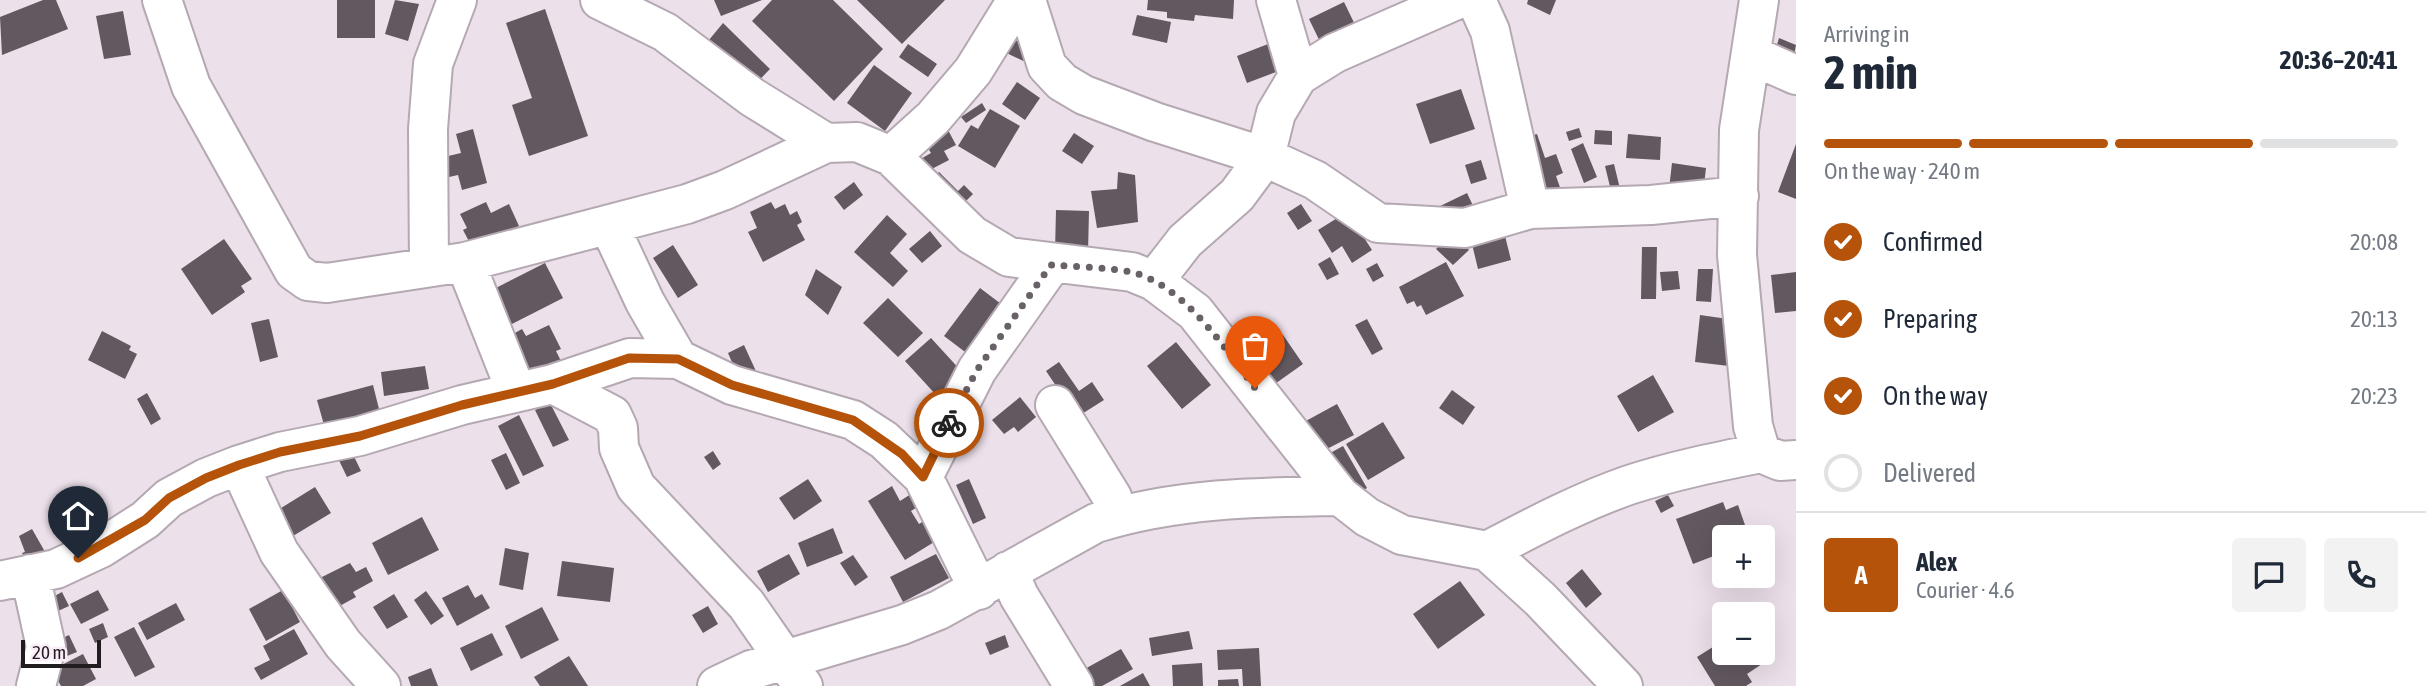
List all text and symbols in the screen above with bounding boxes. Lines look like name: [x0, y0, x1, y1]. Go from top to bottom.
text: Arriving in: [1824, 21, 1910, 47]
text: 20:36–20:41: [2280, 45, 2398, 75]
text: 2 min: [1824, 46, 1918, 99]
text: On the way · 240 m: [1824, 158, 1980, 184]
icon: check: [1824, 223, 1862, 261]
text: Confirmed: [1883, 227, 1983, 257]
text: 20:08: [2350, 229, 2398, 255]
icon: check: [1824, 300, 1862, 338]
text: Preparing: [1883, 304, 1977, 334]
text: 20:13: [2350, 306, 2398, 332]
pin: [1225, 316, 1285, 388]
icon: bag: [1236, 327, 1274, 365]
icon: check: [1824, 377, 1862, 415]
text: On the way: [1883, 381, 1988, 411]
text: 20:23: [2350, 383, 2398, 409]
courier: [914, 388, 984, 458]
icon: bike: [930, 404, 968, 442]
text: Delivered: [1883, 458, 1976, 488]
pin: [48, 486, 108, 558]
icon: home: [59, 497, 97, 535]
map controls: [1712, 525, 1775, 665]
button: +: [1712, 525, 1775, 588]
button: chat: [2232, 538, 2306, 612]
button: phone: [2324, 538, 2398, 612]
text: Alex: [1916, 547, 1957, 577]
text: A: [1855, 560, 1867, 590]
text: Courier · 4.6: [1916, 577, 2015, 603]
button: −: [1712, 602, 1775, 665]
scale bar: [21, 637, 102, 669]
text: 20 m: [32, 641, 66, 663]

